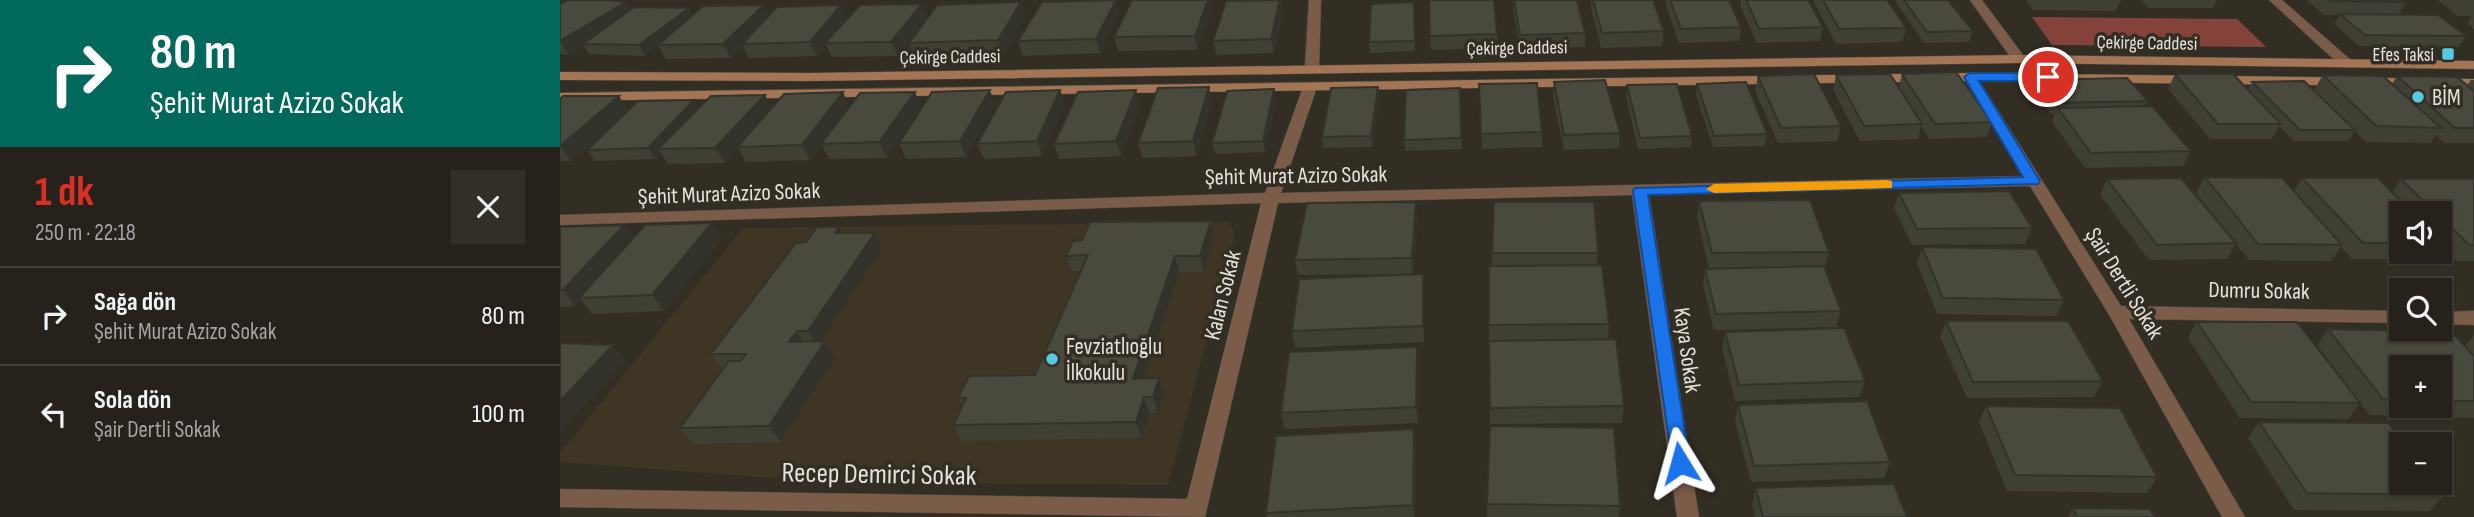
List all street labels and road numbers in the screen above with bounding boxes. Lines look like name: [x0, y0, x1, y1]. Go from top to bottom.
street label: Çekirge Caddesi: [2096, 31, 2197, 56]
street label: Çekirge Caddesi: [1467, 36, 1568, 61]
street label: Çekirge Caddesi: [900, 45, 1001, 70]
street label: Şehit Murat Azizo Sokak: [1205, 160, 1388, 192]
street label: Şehit Murat Azizo Sokak: [637, 177, 821, 211]
street label: Şair Dertli Sokak: [2079, 223, 2170, 345]
street label: Kalan Sokak: [1198, 247, 1248, 343]
street label: Dumru Sokak: [2208, 276, 2310, 306]
street label: Kaya Sokak: [1667, 306, 1707, 395]
street label: Recep Demirci Sokak: [781, 456, 977, 493]

